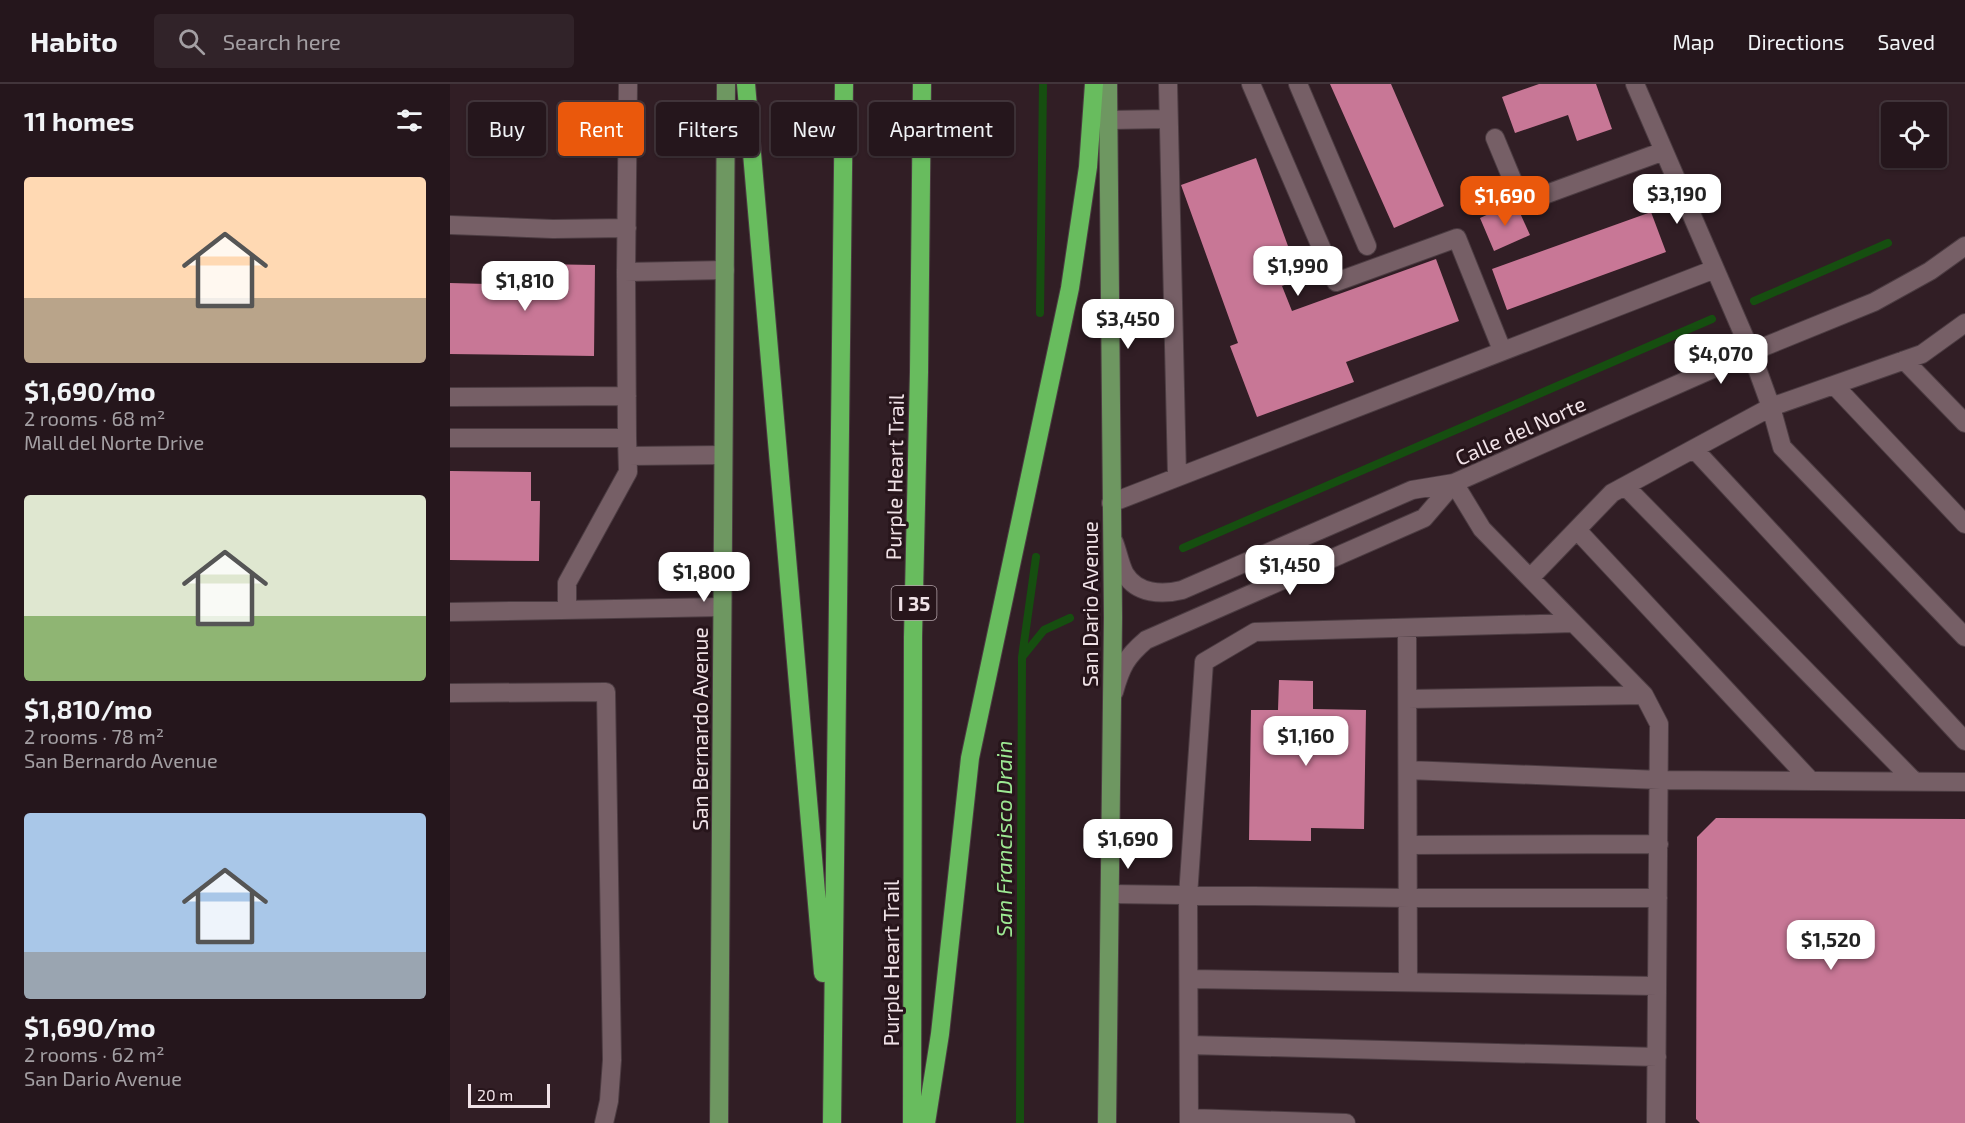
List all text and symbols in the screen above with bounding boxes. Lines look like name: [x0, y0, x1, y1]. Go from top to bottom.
search box: [154, 14, 574, 68]
text: Habito: [30, 24, 118, 58]
icon: search: [175, 25, 208, 58]
text: Search here: [223, 28, 341, 54]
text: Map: [1672, 29, 1715, 54]
text: Directions: [1748, 29, 1844, 54]
text: Saved: [1877, 29, 1935, 54]
chip: Buy: [468, 102, 546, 156]
chip: Rent: [558, 102, 644, 156]
chip: Filters: [656, 102, 759, 156]
chip: New: [771, 102, 857, 156]
chip: Apartment: [869, 102, 1014, 156]
map controls: [1881, 102, 1947, 168]
button: locate: [1881, 102, 1947, 168]
icon: filters: [393, 104, 426, 137]
text: 11 homes: [24, 105, 134, 136]
pin: $3,190: [1628, 174, 1726, 225]
pin: $1,690: [1456, 176, 1554, 227]
text: $3,190: [1647, 181, 1707, 205]
text: $1,690: [1474, 183, 1536, 207]
icon: home: [171, 216, 279, 324]
pin: $1,990: [1249, 246, 1347, 297]
text: $1,990: [1267, 253, 1329, 277]
pin: $1,810: [476, 261, 574, 312]
text: $1,810: [496, 268, 554, 292]
pin: $3,450: [1079, 299, 1177, 350]
text: $3,450: [1096, 306, 1160, 330]
pin: $4,070: [1672, 334, 1770, 385]
text: $4,070: [1689, 341, 1753, 365]
text: $1,690/mo: [24, 375, 155, 406]
street label: Calle del Norte: [1451, 390, 1589, 470]
street label: Purple Heart Trail: [880, 393, 908, 560]
text: 2 rooms · 68 m²: [24, 406, 165, 430]
text: Mall del Norte Drive: [24, 430, 204, 454]
street label: San Dario Avenue: [1077, 521, 1102, 687]
icon: home: [171, 534, 279, 642]
pin: $1,450: [1241, 545, 1339, 596]
pin: $1,800: [655, 552, 753, 603]
text: $1,450: [1259, 552, 1321, 576]
text: $1,800: [673, 559, 735, 583]
road number: I 35: [892, 586, 936, 620]
street label: San Bernardo Avenue: [687, 627, 712, 831]
text: $1,810/mo: [24, 693, 152, 724]
pin: $1,160: [1257, 716, 1355, 767]
text: $1,160: [1277, 723, 1335, 747]
text: 2 rooms · 78 m²: [24, 724, 164, 748]
water label: San Francisco Drain: [990, 741, 1016, 937]
text: San Bernardo Avenue: [24, 748, 218, 772]
pin: $1,690: [1079, 819, 1177, 870]
text: $1,690: [1097, 826, 1159, 850]
icon: home: [171, 852, 279, 960]
street label: Purple Heart Trail: [878, 879, 903, 1046]
pin: $1,520: [1782, 920, 1880, 971]
text: $1,520: [1801, 927, 1861, 951]
text: $1,690/mo: [24, 1011, 155, 1042]
text: 2 rooms · 62 m²: [24, 1042, 164, 1066]
text: San Dario Avenue: [24, 1066, 182, 1090]
scale bar: [468, 1081, 550, 1108]
text: 20 m: [477, 1085, 513, 1104]

